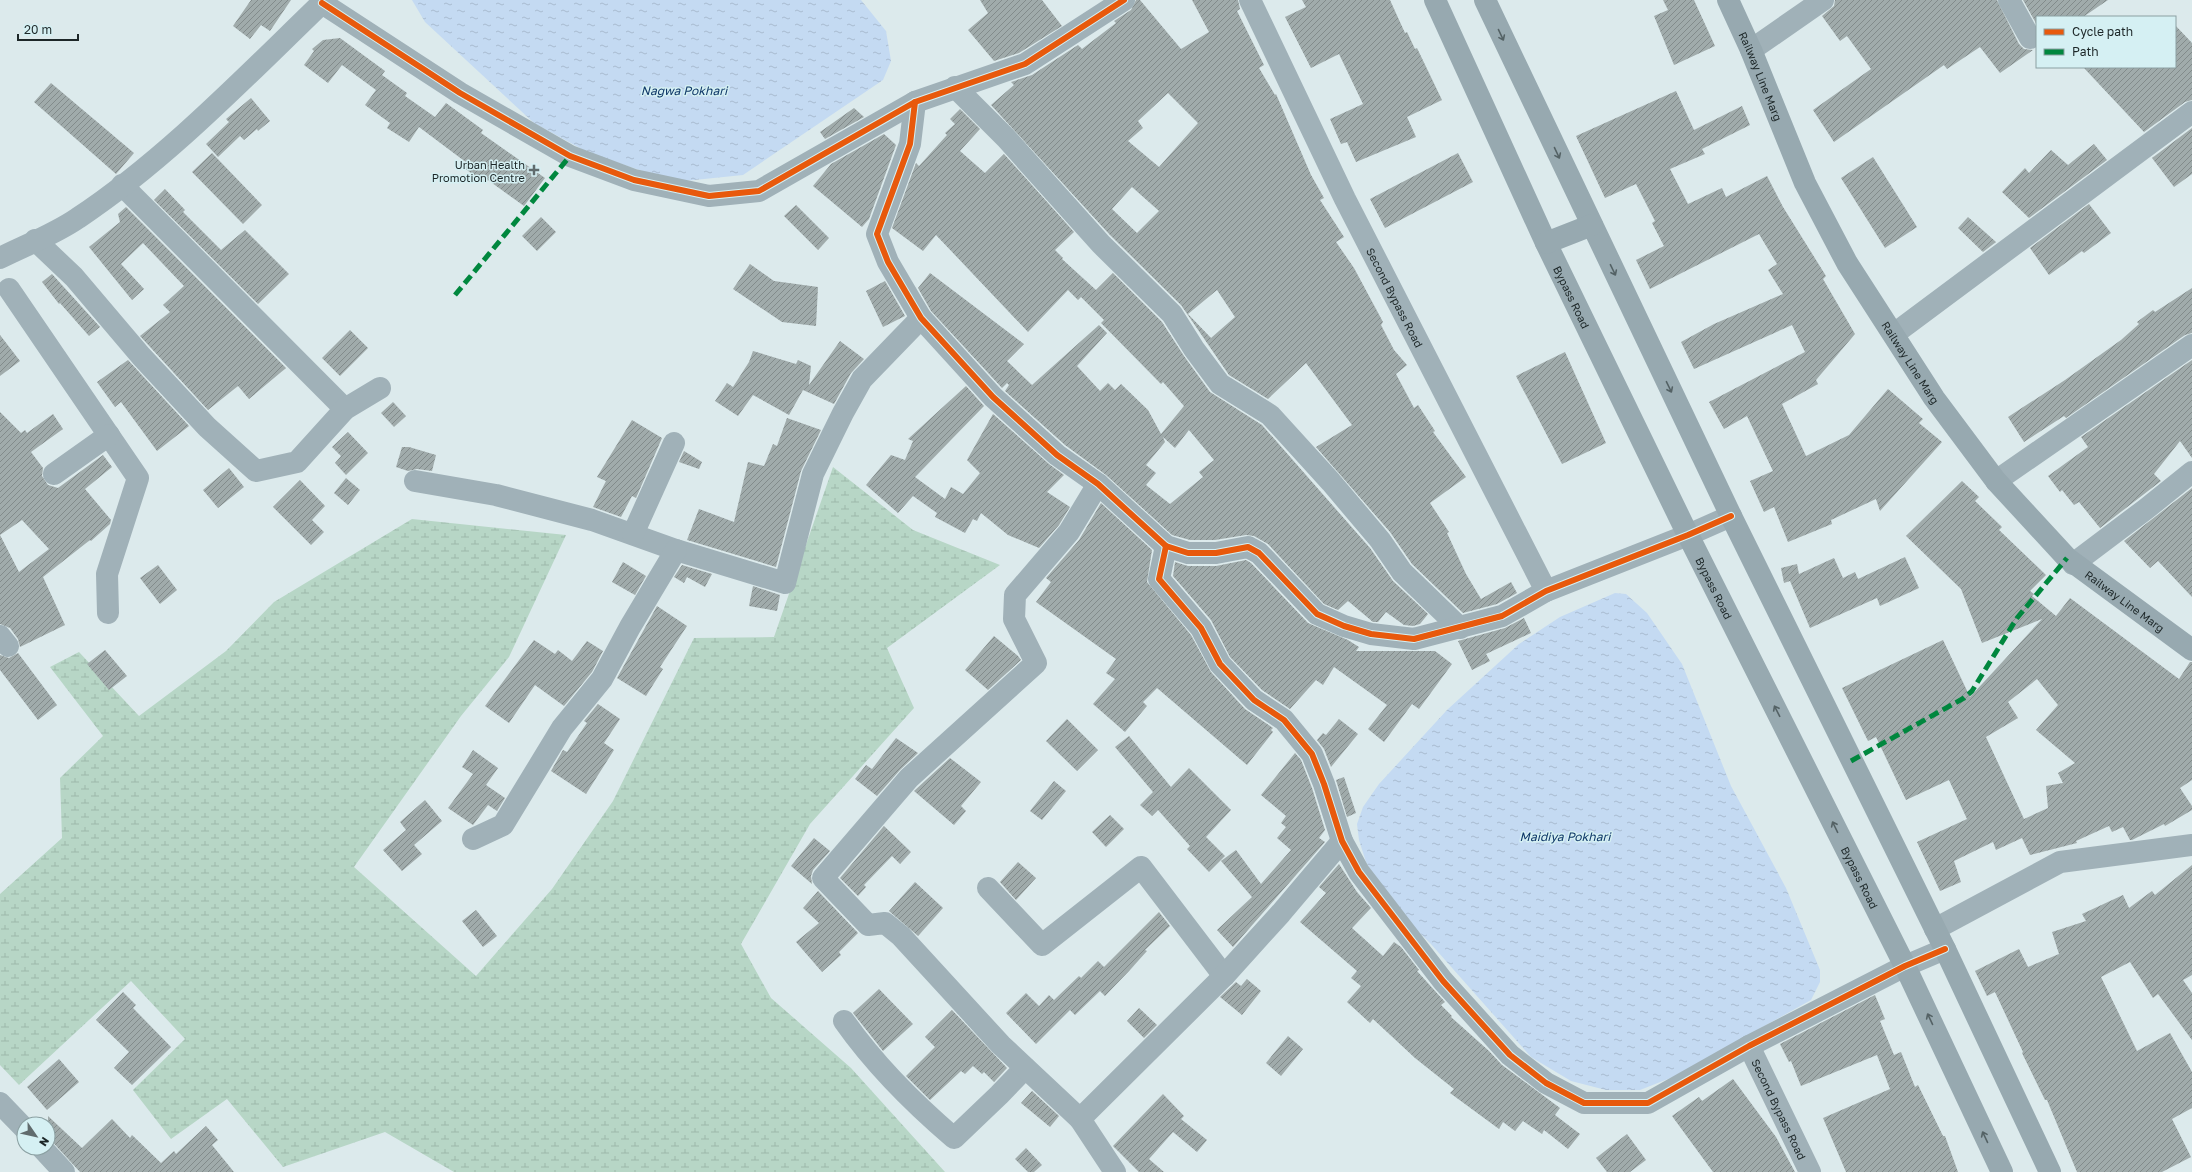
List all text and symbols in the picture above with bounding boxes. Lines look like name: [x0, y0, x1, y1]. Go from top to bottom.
scale bar: [18, 16, 78, 42]
legend: [2036, 16, 2176, 68]
text: 20 m: [24, 22, 52, 37]
text: Cycle path: [2072, 24, 2133, 39]
one-way arrow: [1498, 29, 1505, 41]
street label: Railway Line Marg: [1737, 29, 1785, 123]
text: Path: [2072, 44, 2099, 59]
water label: Nagwa Pokhari: [641, 83, 729, 98]
one-way arrow: [1554, 146, 1561, 158]
place label: Urban Health Promotion Centre: [432, 158, 525, 184]
marker: Urban Health Promotion Centre: [528, 164, 540, 176]
street label: Second Bypass Road: [1364, 245, 1426, 349]
street label: Bypass Road: [1551, 263, 1593, 330]
one-way arrow: [1610, 264, 1617, 276]
street label: Railway Line Marg: [1880, 319, 1942, 406]
one-way arrow: [1666, 381, 1673, 393]
street label: Bypass Road: [1694, 555, 1736, 621]
street label: Railway Line Marg: [2083, 567, 2167, 634]
one-way arrow: [1773, 705, 1780, 717]
one-way arrow: [1831, 821, 1839, 833]
water label: Maidiya Pokhari: [1520, 829, 1612, 844]
street label: Bypass Road: [1839, 844, 1881, 910]
one-way arrow: [1926, 1013, 1933, 1025]
street label: Second Bypass Road: [1750, 1057, 1809, 1161]
north arrow: [16, 1116, 56, 1156]
one-way arrow: [1981, 1131, 1988, 1143]
text: N: [37, 1135, 52, 1149]

